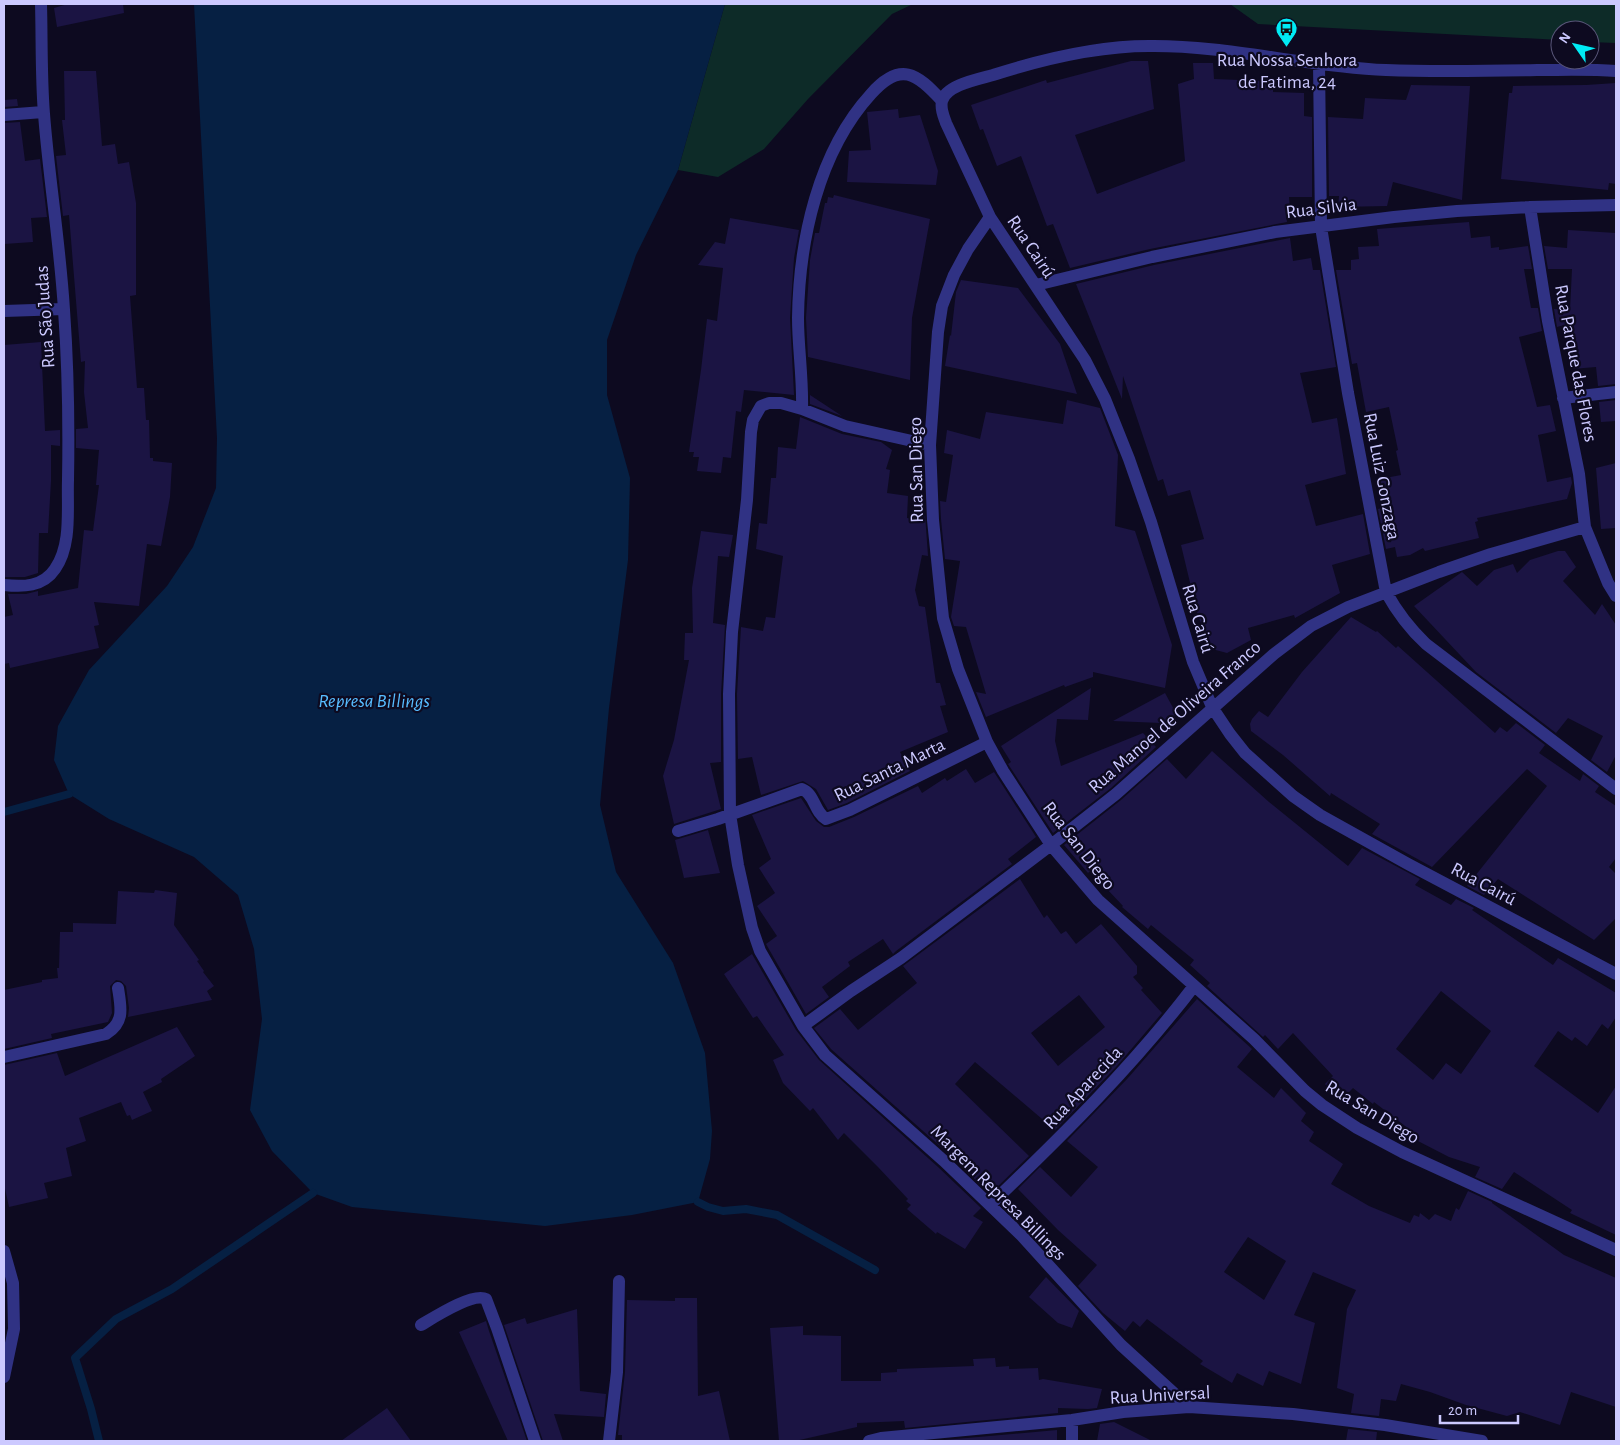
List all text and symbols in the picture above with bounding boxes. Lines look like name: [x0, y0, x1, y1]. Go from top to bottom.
bus stop icon: Rua Nossa Senhora de Fatima, 24: [1275, 16, 1299, 47]
north arrow: [1550, 20, 1600, 70]
text: N: [1557, 30, 1574, 46]
place label: Rua Nossa Senhora de Fatima, 24: [1217, 51, 1358, 92]
street label: Rua Silvia: [1285, 195, 1358, 222]
street label: Rua Cairú: [1003, 212, 1059, 282]
street label: Rua São Judas: [32, 265, 59, 369]
street label: Rua Parque das Flores: [1551, 283, 1600, 444]
street label: Rua Luiz Gonzaga: [1360, 411, 1403, 542]
street label: Rua San Diego: [906, 417, 927, 523]
street label: Rua Cairú: [1178, 582, 1217, 655]
street label: Rua Manoel de Oliveira Franco: [1085, 637, 1265, 797]
water label: Represa Billings: [318, 691, 430, 711]
street label: Rua Santa Marta: [831, 735, 948, 805]
street label: Rua San Diego: [1039, 798, 1119, 894]
street label: Rua Cairú: [1448, 859, 1519, 909]
street label: Rua Aparecida: [1040, 1043, 1126, 1133]
street label: Rua San Diego: [1322, 1077, 1423, 1148]
street label: Margem Represa Billings: [927, 1122, 1069, 1264]
street label: Rua Universal: [1109, 1383, 1211, 1408]
scale bar: [1440, 1392, 1518, 1424]
text: 20 m: [1448, 1403, 1477, 1418]

